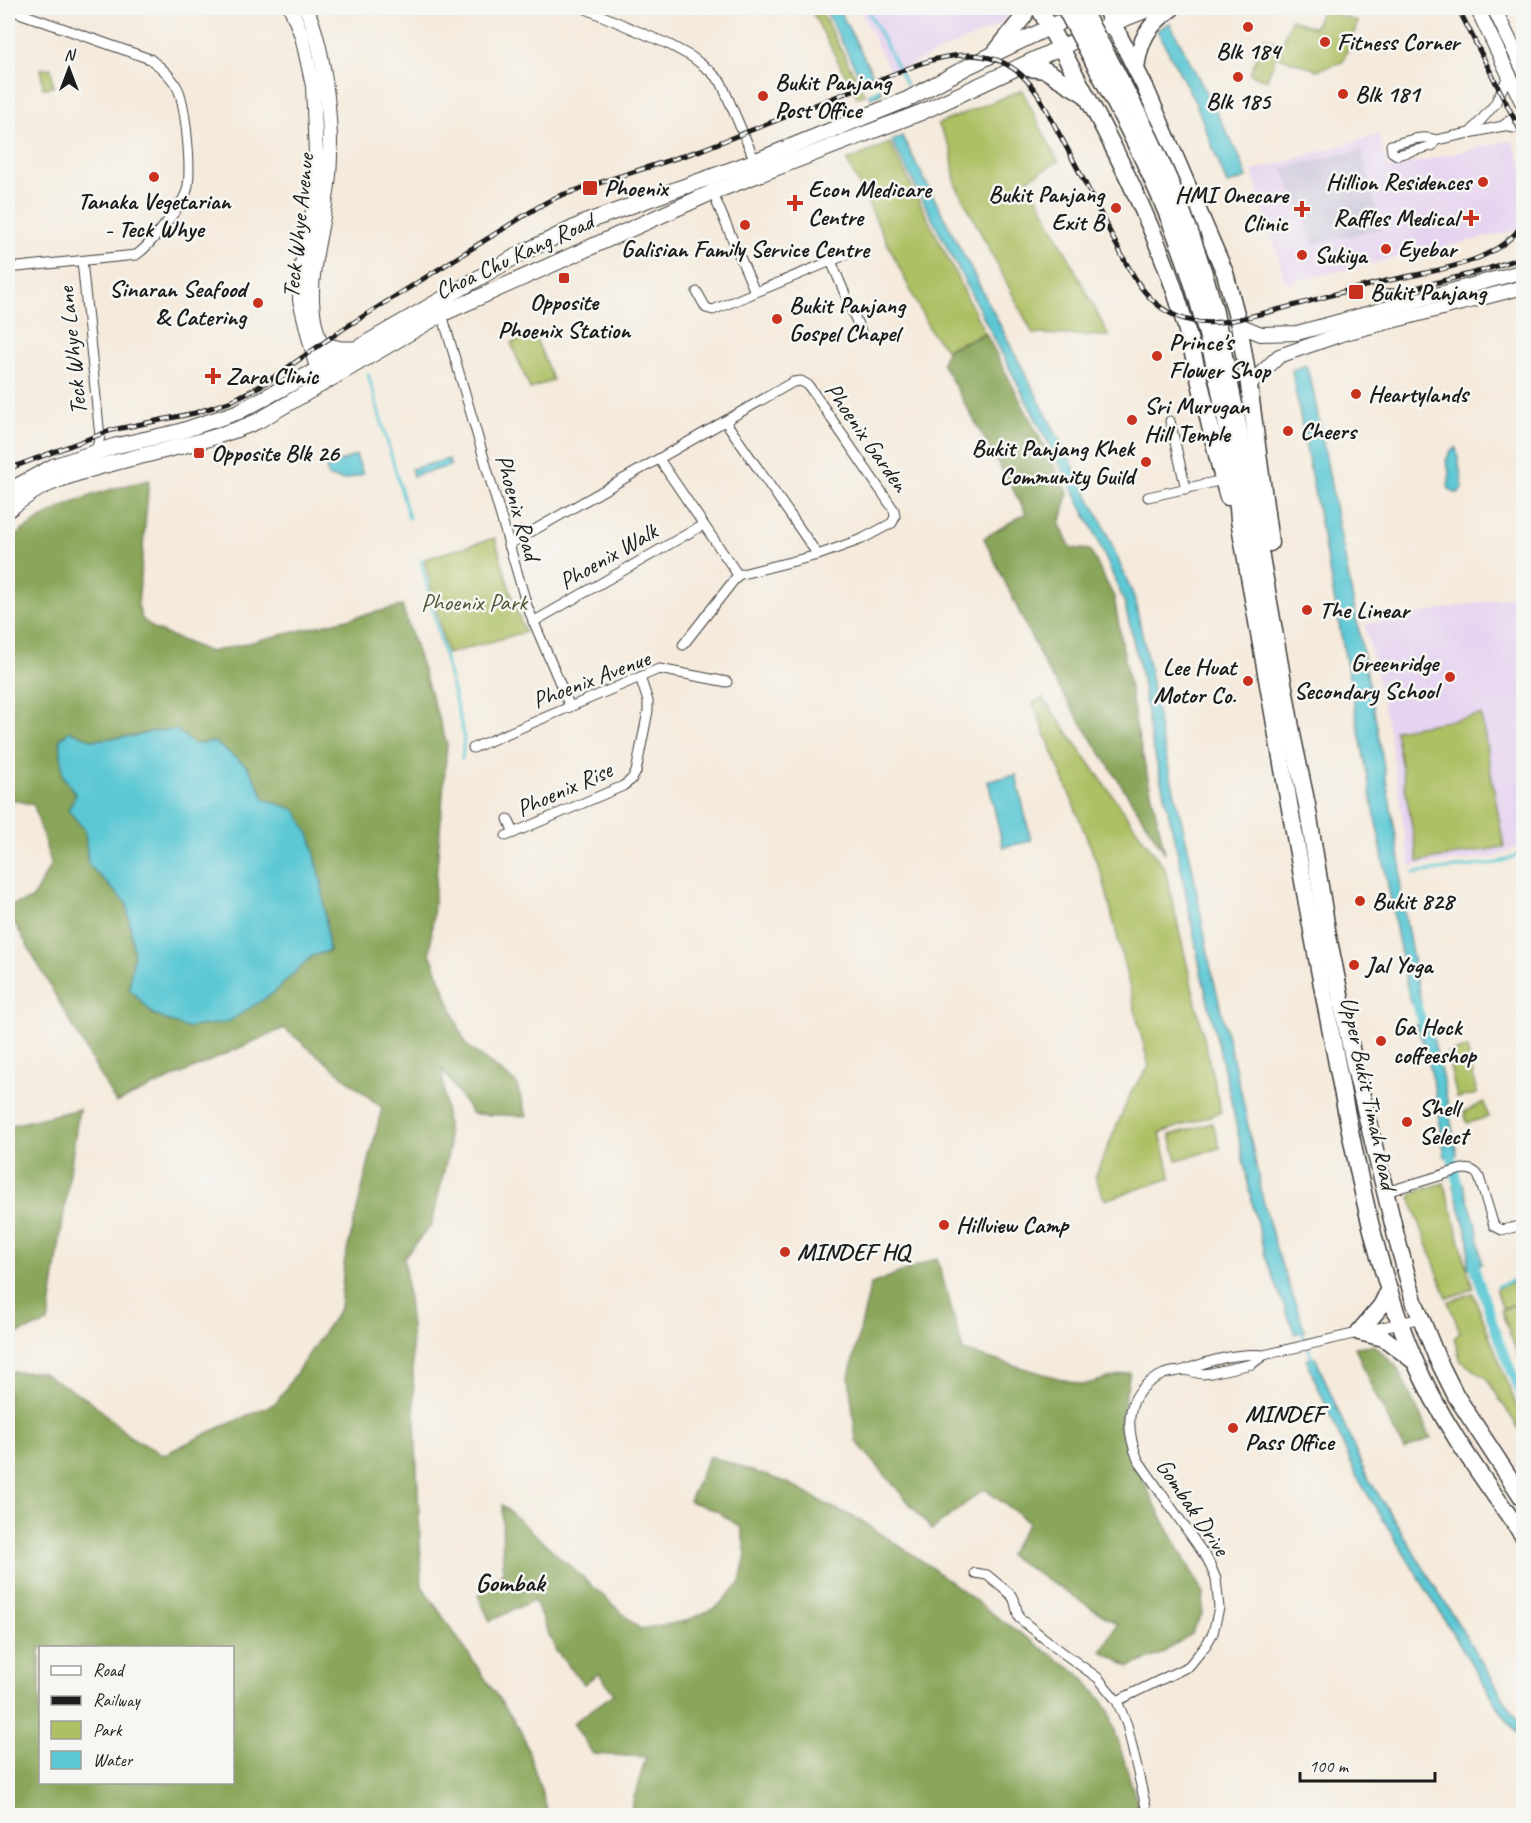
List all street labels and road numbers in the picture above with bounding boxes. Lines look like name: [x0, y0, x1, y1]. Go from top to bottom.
street label: Teck Whye Avenue: [275, 150, 321, 300]
street label: Choa Chu Kang Road: [430, 205, 601, 306]
street label: Teck Whye Lane: [50, 283, 94, 416]
street label: Phoenix Garden: [818, 376, 916, 499]
street label: Phoenix Road: [489, 451, 548, 567]
street label: Phoenix Walk: [553, 515, 665, 596]
street label: Phoenix Avenue: [528, 642, 656, 715]
street label: Phoenix Rise: [512, 754, 618, 823]
street label: Upper Bukit Timah Road: [1334, 994, 1405, 1196]
street label: Gombak Drive: [1149, 1453, 1238, 1563]

